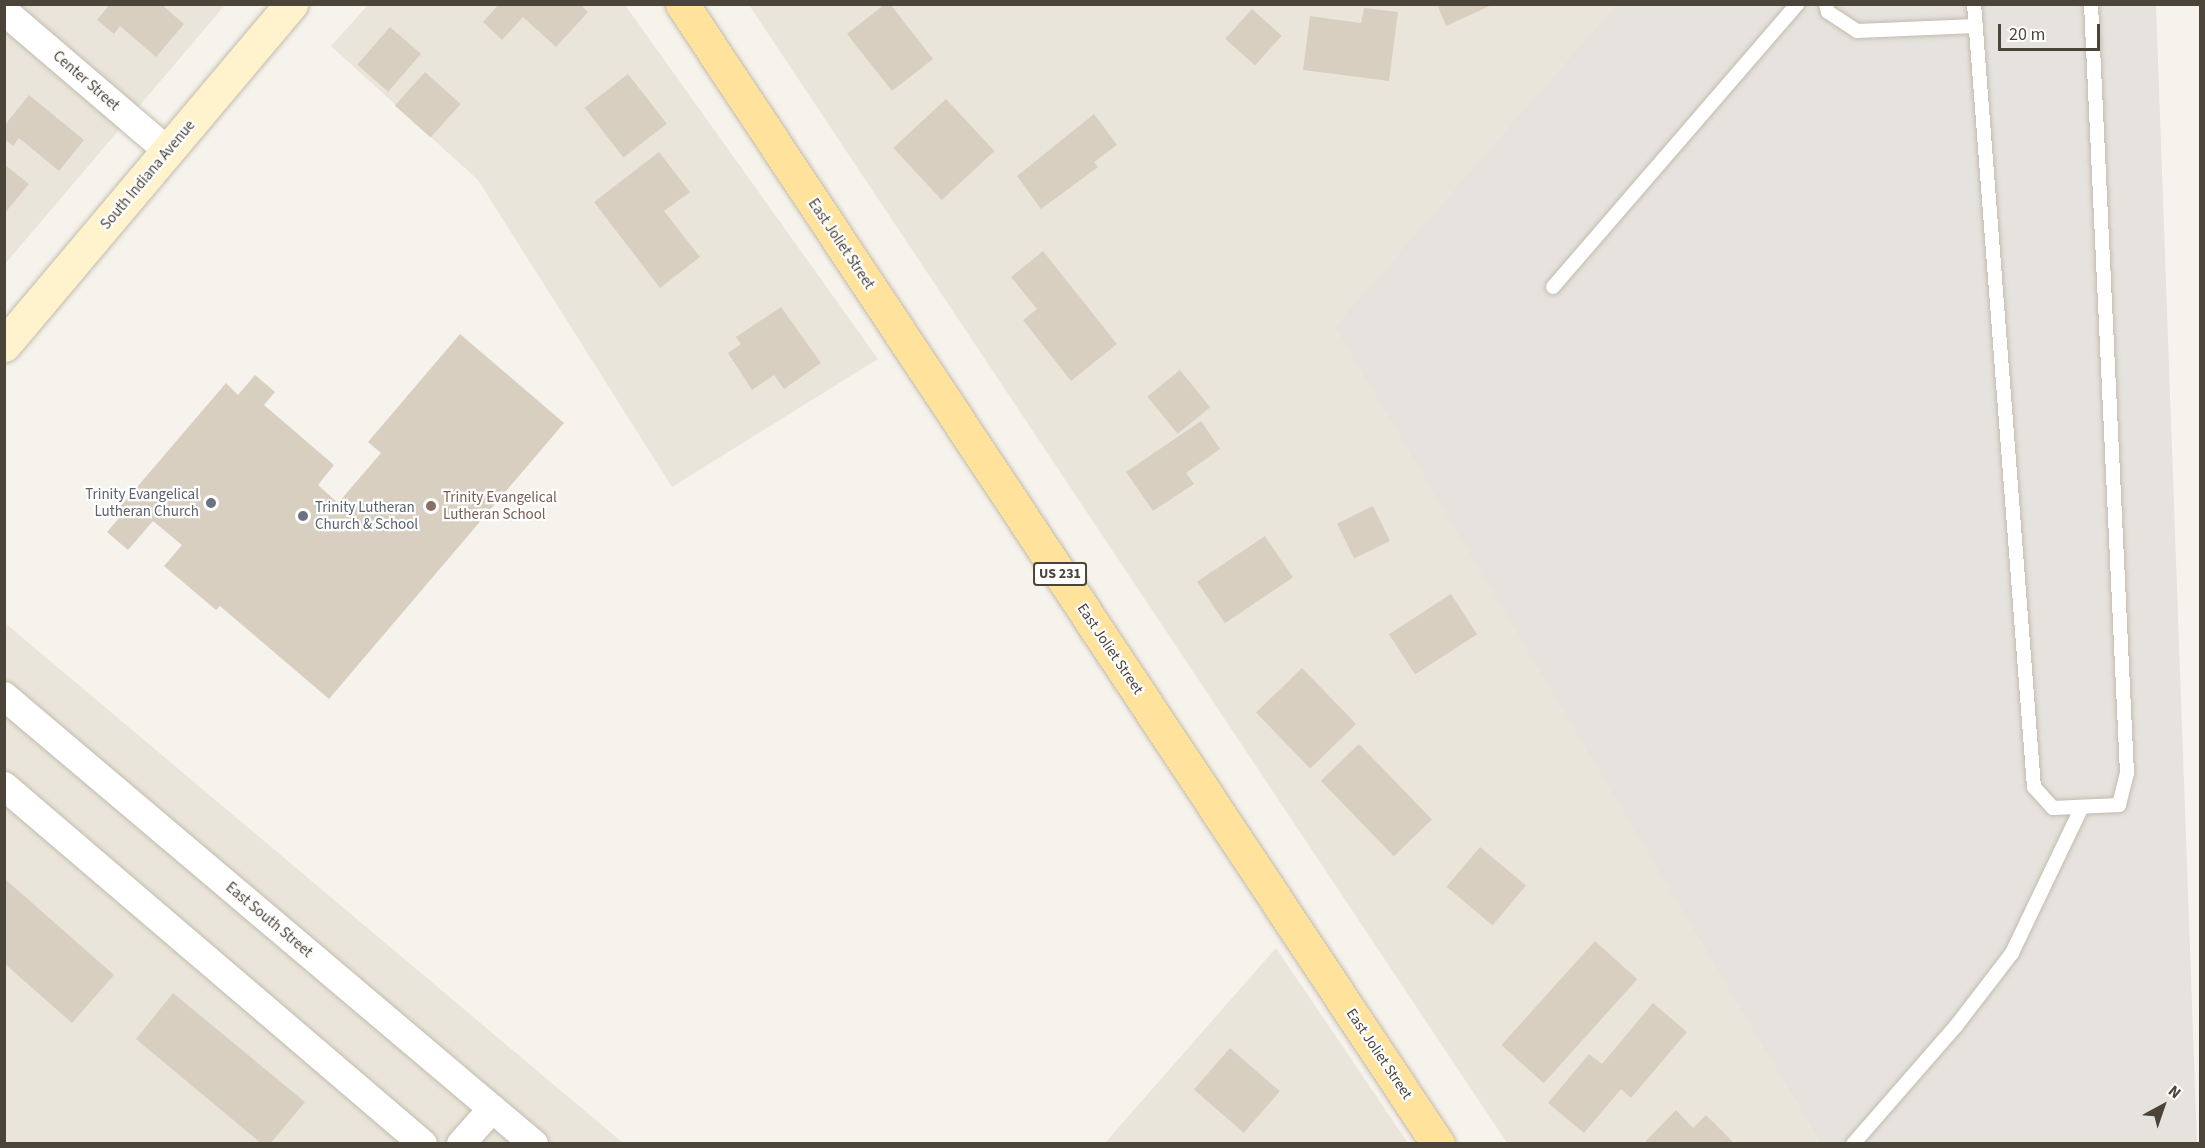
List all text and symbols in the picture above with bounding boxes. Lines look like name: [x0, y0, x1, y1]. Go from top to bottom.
scale bar: [2001, 12, 2103, 50]
text: 20 m: [2009, 22, 2045, 47]
street label: Center Street: [49, 47, 123, 115]
street label: South Indiana Avenue: [97, 117, 199, 233]
street label: East Joliet Street: [804, 195, 878, 293]
place label: Trinity Evangelical Lutheran Church: [85, 485, 199, 520]
place label: Trinity Evangelical Lutheran School: [443, 488, 557, 523]
marker: Trinity Evangelical Lutheran Church: [204, 496, 218, 510]
place label: Trinity Lutheran Church & School: [315, 498, 418, 533]
marker: Trinity Evangelical Lutheran School: [424, 499, 438, 513]
marker: Trinity Lutheran Church & School: [296, 509, 310, 523]
road number: US 231: [1033, 563, 1087, 585]
street label: East Joliet Street: [1073, 600, 1147, 698]
street label: East South Street: [222, 879, 316, 961]
street label: East Joliet Street: [1342, 1005, 1416, 1103]
north arrow: [2133, 1076, 2193, 1136]
text: N: [2163, 1080, 2186, 1104]

